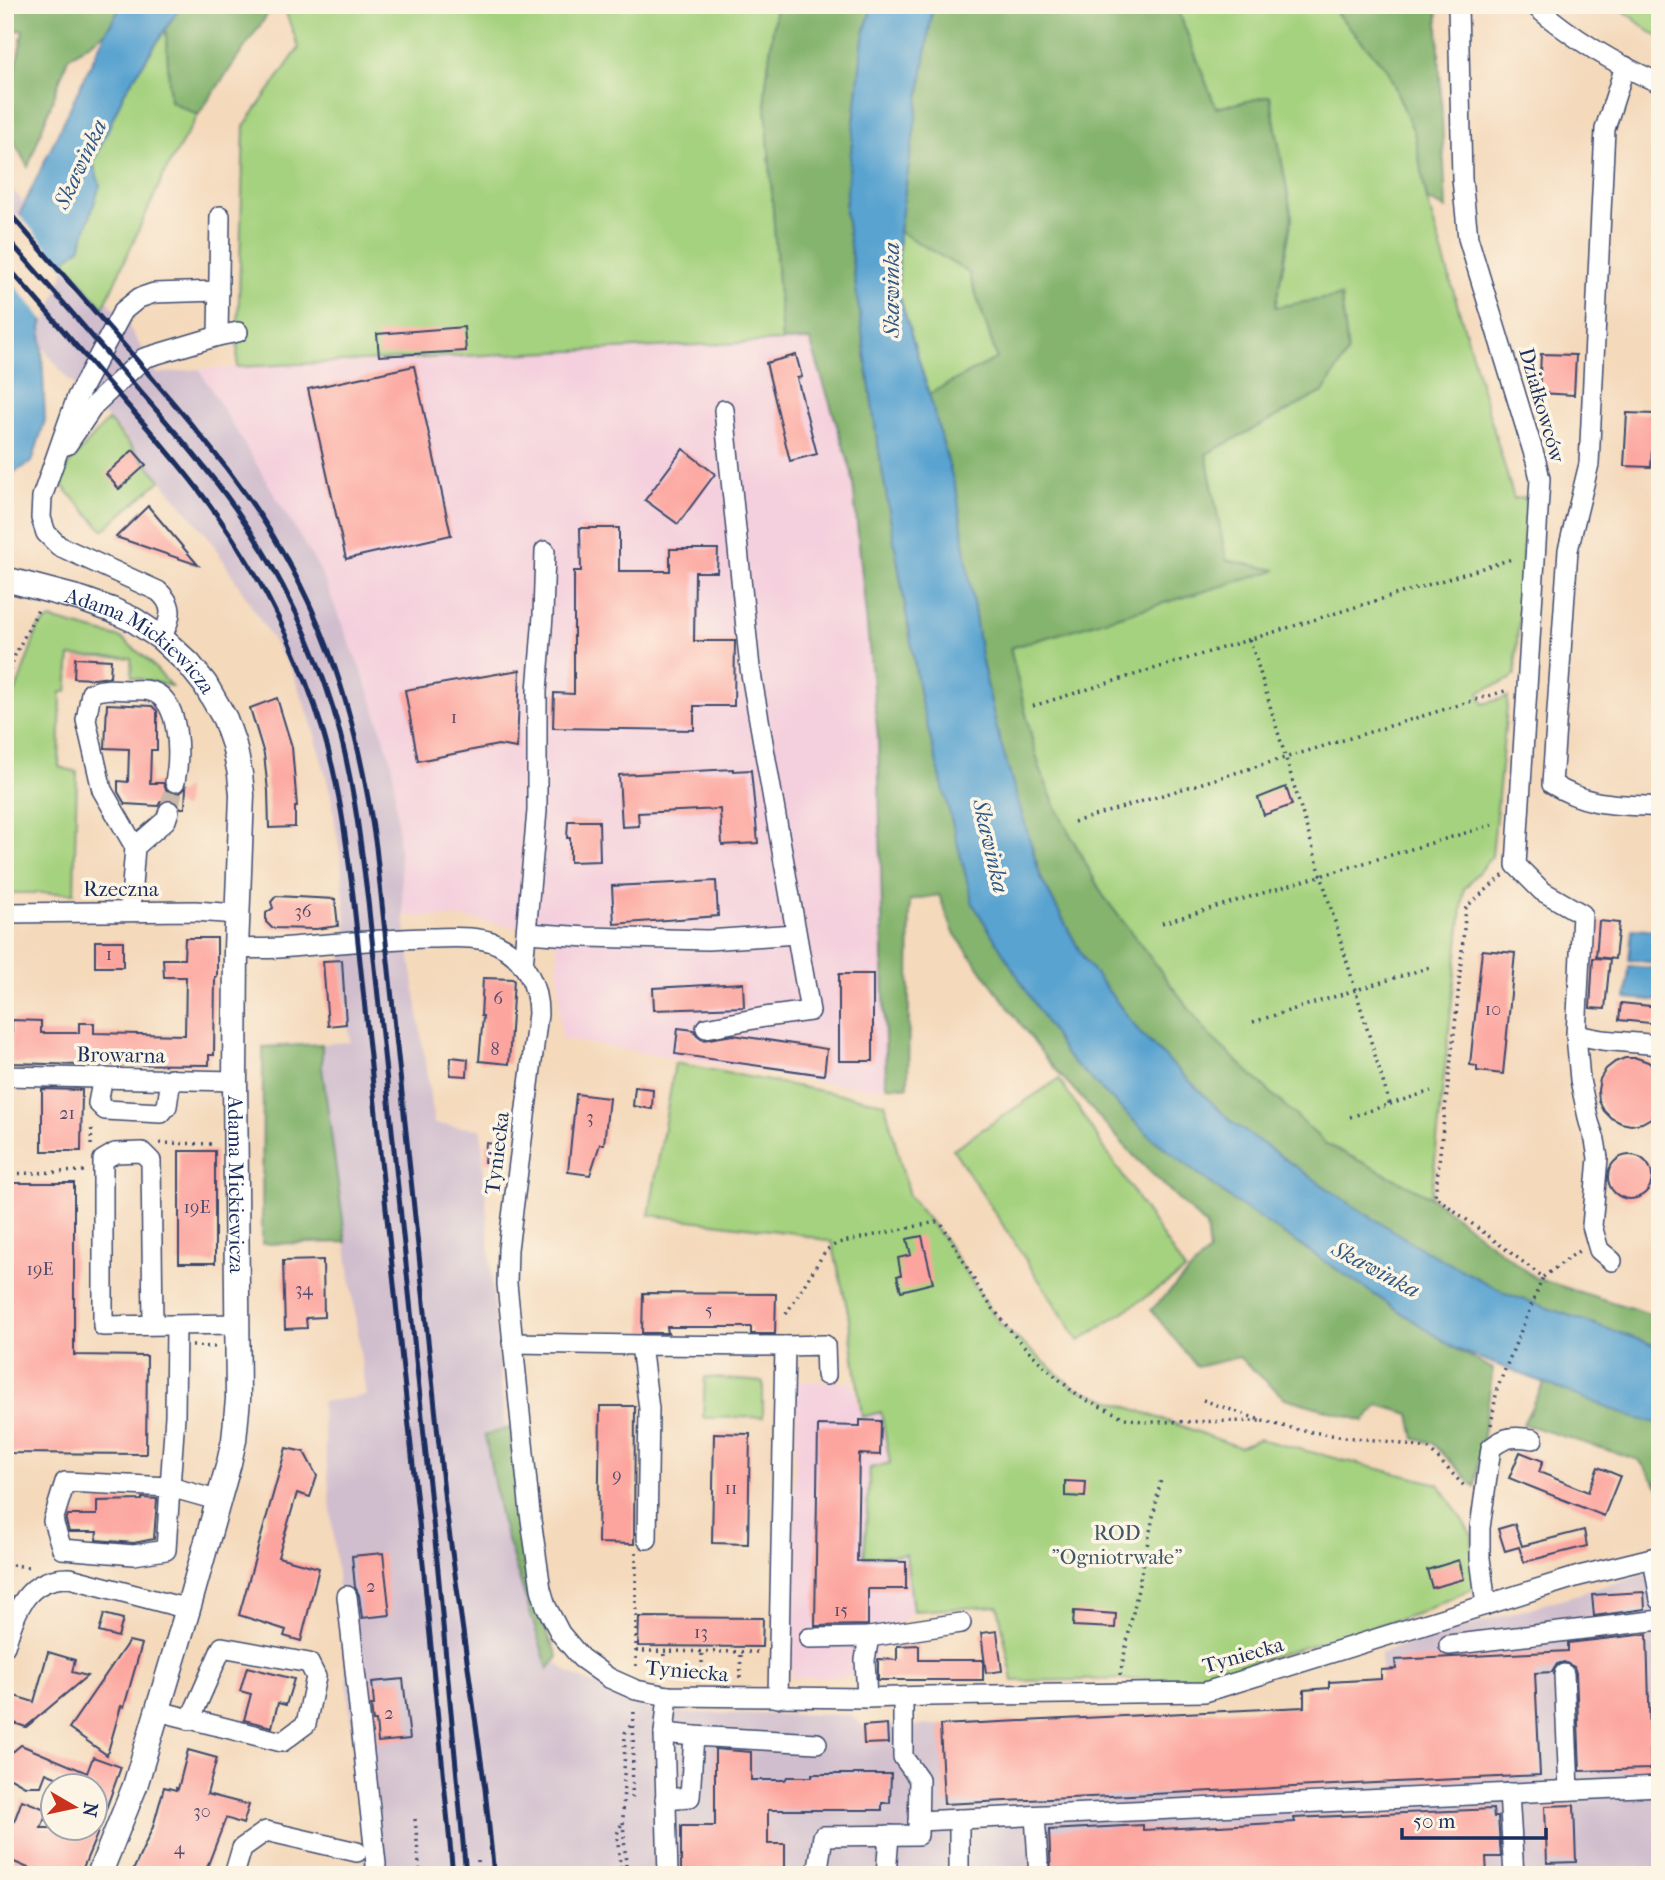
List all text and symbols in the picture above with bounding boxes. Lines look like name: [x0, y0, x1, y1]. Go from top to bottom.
water label: Skawinka: [48, 115, 113, 214]
water label: Skawinka: [878, 242, 905, 339]
street label: Działkowców: [1514, 345, 1570, 466]
street label: Adama Mickiewicza: [62, 583, 220, 698]
house number: 1: [451, 707, 457, 728]
water label: Skawinka: [966, 796, 1014, 896]
street label: Rzeczna: [83, 877, 159, 901]
house number: 36: [294, 901, 312, 922]
house number: 1: [106, 944, 112, 965]
house number: 6: [493, 988, 503, 1009]
house number: 10: [1485, 999, 1501, 1020]
house number: 8: [490, 1039, 500, 1060]
street label: Browarna: [76, 1042, 166, 1068]
street label: Adama Mickiewicza: [223, 1094, 249, 1274]
house number: 21: [59, 1103, 75, 1124]
house number: 3: [586, 1107, 594, 1128]
street label: Tyniecka: [480, 1110, 514, 1196]
house number: 19E: [184, 1197, 210, 1218]
water label: Skawinka: [1326, 1235, 1424, 1304]
house number: 19E: [27, 1259, 53, 1280]
house number: 34: [295, 1279, 313, 1300]
house number: 5: [705, 1300, 713, 1321]
house number: 9: [612, 1465, 622, 1486]
house number: 11: [725, 1478, 737, 1499]
park label: ROD "Ogniotrwałe": [1052, 1521, 1182, 1569]
house number: 2: [366, 1576, 376, 1597]
house number: 15: [834, 1600, 848, 1621]
house number: 13: [694, 1622, 708, 1643]
street label: Tyniecka: [1200, 1632, 1287, 1678]
street label: Tyniecka: [645, 1655, 730, 1687]
house number: 2: [384, 1703, 394, 1724]
north arrow: [38, 1772, 108, 1842]
scale bar: [1402, 1796, 1546, 1840]
text: N: [78, 1801, 102, 1819]
house number: 30: [193, 1801, 211, 1822]
text: 50 m: [1413, 1809, 1456, 1833]
house number: 4: [174, 1838, 185, 1859]

